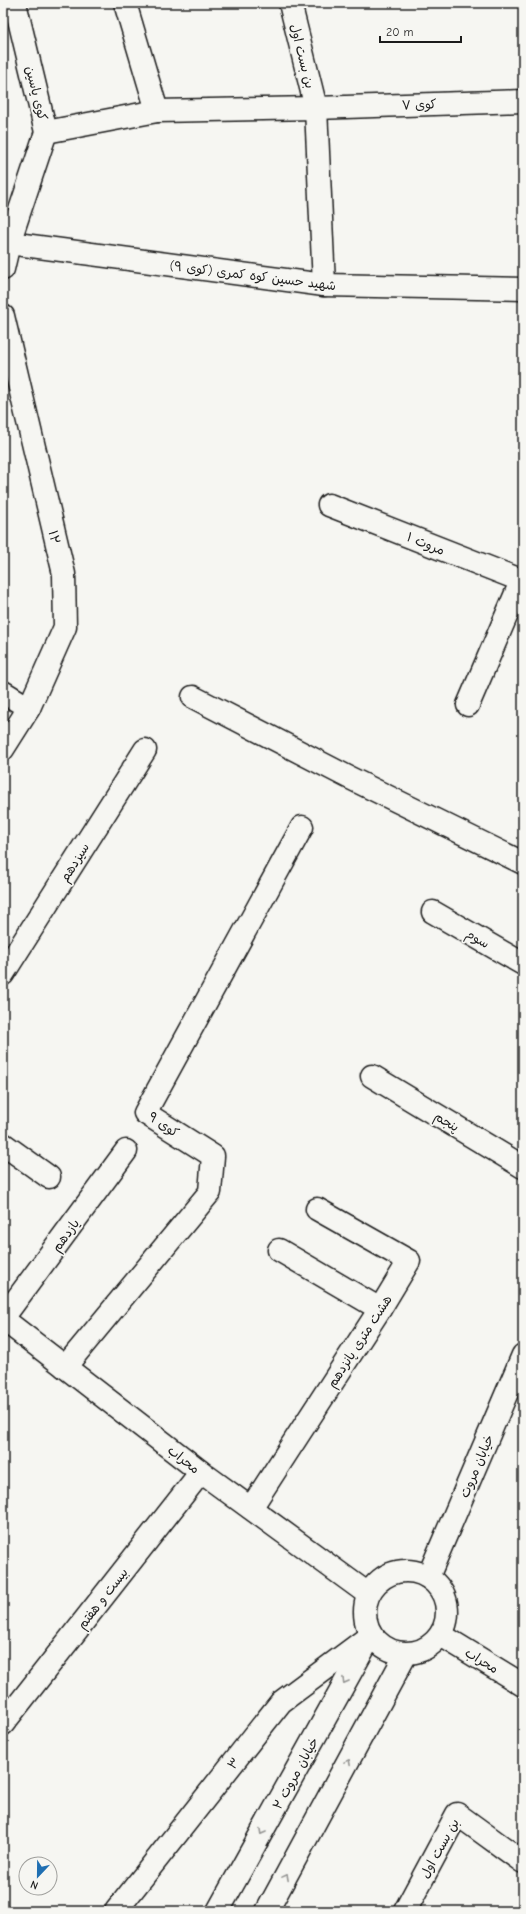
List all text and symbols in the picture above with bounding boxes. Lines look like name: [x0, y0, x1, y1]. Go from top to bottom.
scale bar: [380, 18, 461, 44]
street label: بن بست اول: [286, 22, 318, 90]
text: 20 m: [386, 25, 414, 39]
street label: کوی یاسین: [22, 64, 51, 123]
street label: کوی ۷: [401, 96, 437, 114]
street label: شهید حسین کوه کمری (کوی ۹): [169, 258, 337, 294]
street label: ۱۲: [46, 529, 63, 545]
street label: مروت ۱: [404, 529, 447, 559]
street label: سیزدهم: [57, 840, 95, 886]
street label: سوم: [462, 926, 492, 954]
street label: پنجم: [430, 1108, 462, 1137]
street label: کوی ۹: [145, 1109, 182, 1141]
street label: یازدهم: [49, 1216, 85, 1256]
street label: هشت متری پانزدهم: [324, 1292, 397, 1392]
street label: خیابان مروت: [456, 1432, 497, 1500]
street label: محراب: [164, 1442, 203, 1477]
street label: بیست و هفتم: [74, 1565, 133, 1634]
street label: محراب: [462, 1645, 501, 1677]
one-way arrow: [343, 1677, 350, 1685]
street label: خیابان مروت ۲: [269, 1735, 322, 1812]
street label: ۳: [224, 1754, 243, 1772]
one-way arrow: [343, 1759, 350, 1766]
street label: بن بست اول: [417, 1816, 463, 1881]
one-way arrow: [259, 1828, 267, 1835]
north arrow: [18, 1856, 58, 1896]
one-way arrow: [281, 1874, 289, 1881]
text: N: [29, 1877, 40, 1892]

